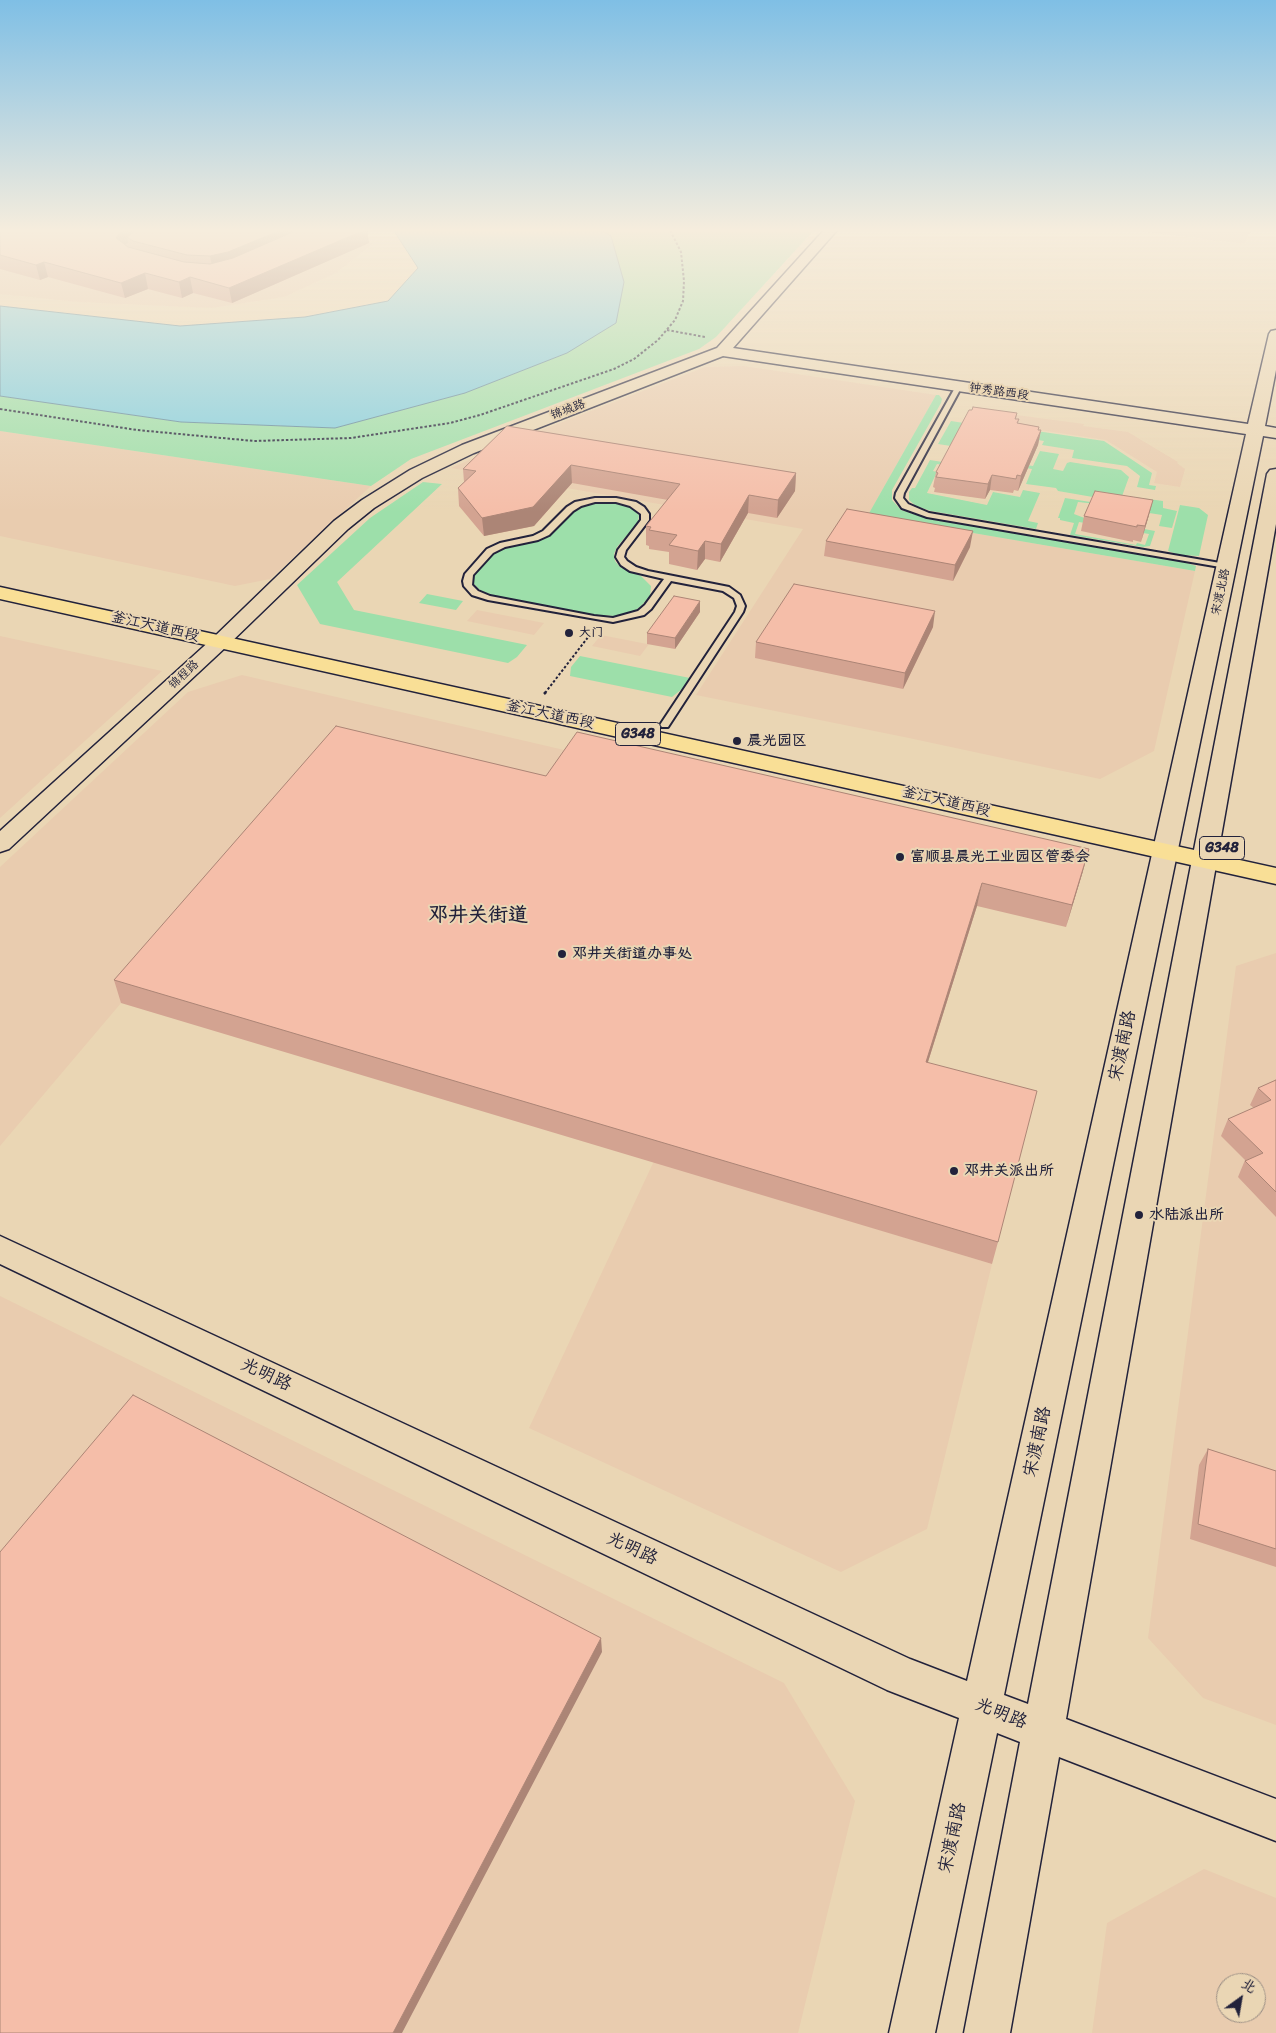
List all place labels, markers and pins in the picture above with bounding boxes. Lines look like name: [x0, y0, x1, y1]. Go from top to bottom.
place label: 大门: [579, 626, 603, 640]
marker: 大门: [563, 627, 575, 639]
place label: 晨光园区: [747, 732, 807, 750]
marker: 晨光园区: [731, 735, 743, 747]
place label: 富顺县晨光工业园区管委会: [910, 848, 1090, 866]
marker: 富顺县晨光工业园区管委会: [894, 851, 906, 863]
place label: 邓井关街道办事处: [572, 945, 692, 963]
marker: 邓井关街道办事处: [556, 948, 568, 960]
place label: 邓井关派出所: [964, 1162, 1054, 1180]
marker: 邓井关派出所: [948, 1165, 960, 1177]
place label: 水陆派出所: [1149, 1206, 1224, 1224]
marker: 水陆派出所: [1133, 1209, 1145, 1221]

